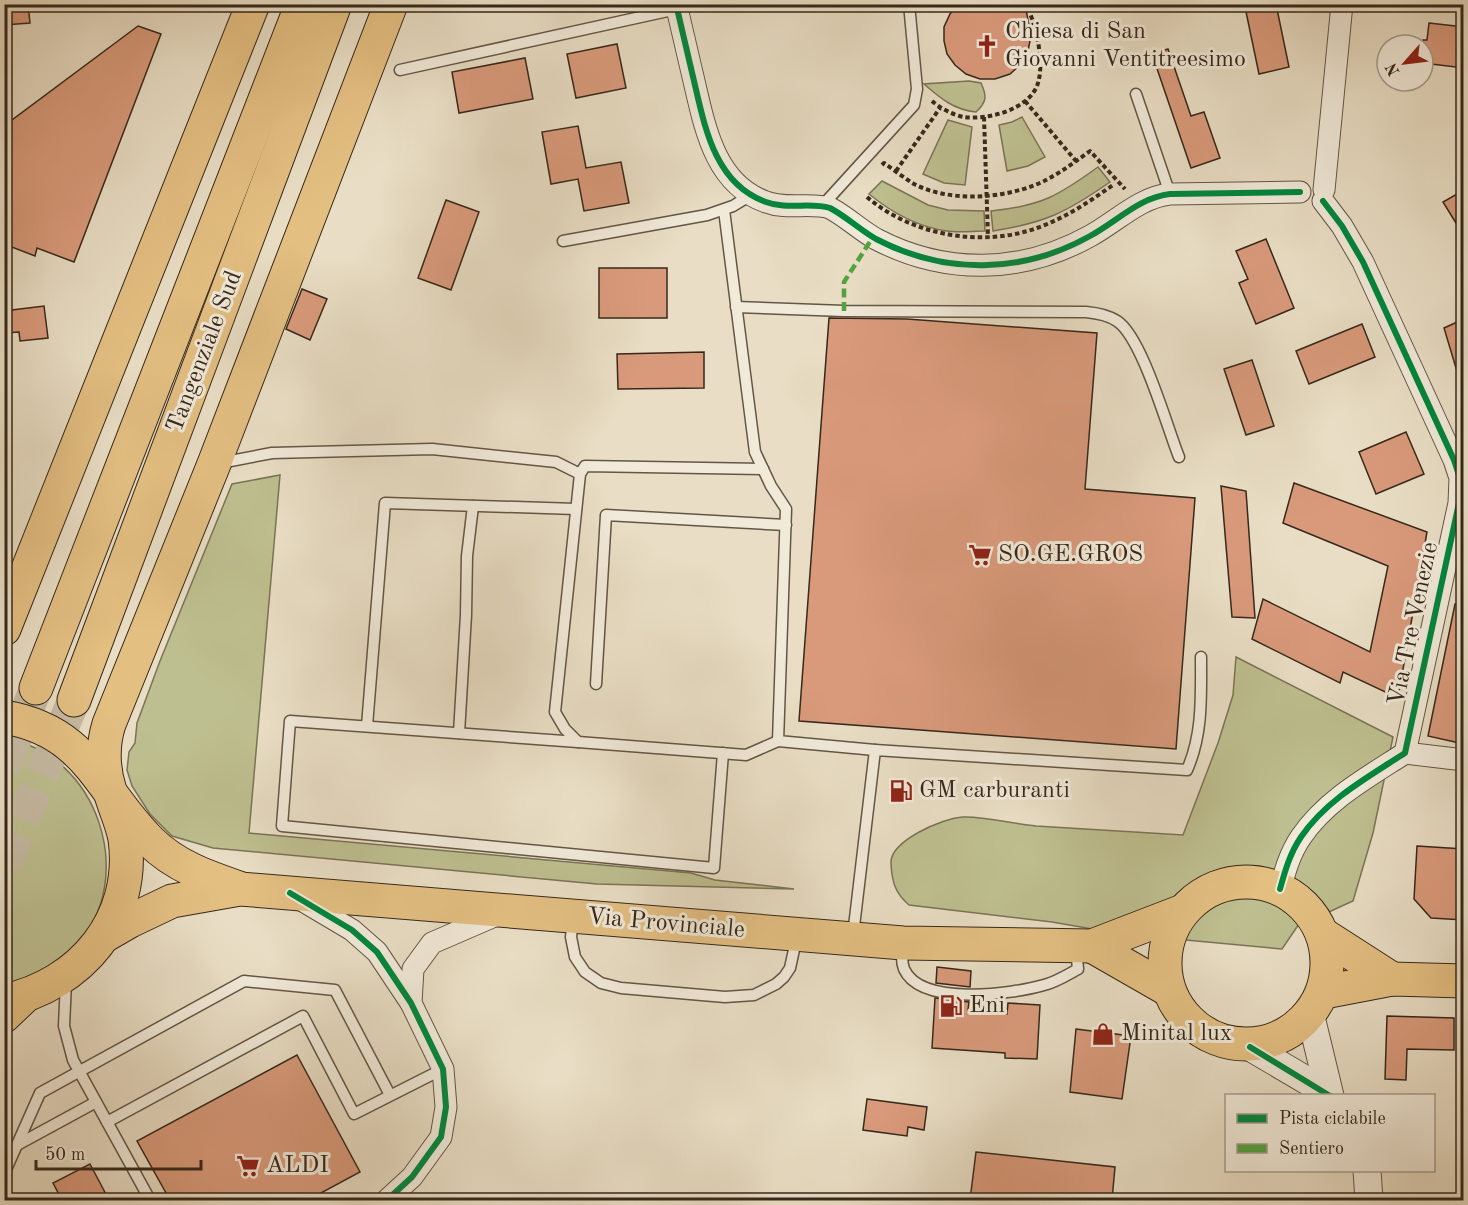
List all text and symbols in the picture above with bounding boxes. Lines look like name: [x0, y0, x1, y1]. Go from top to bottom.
place label: Chiesa di San Giovanni Ventitreesimo: [1005, 20, 1246, 72]
church icon: Chiesa di San Giovanni Ventitreesimo: [974, 33, 1000, 59]
north arrow: [1375, 33, 1435, 93]
text: N: [1383, 59, 1403, 78]
street label: Tangenziale Sud: [163, 268, 247, 436]
street label: Via Tre Venezie: [1385, 540, 1443, 708]
supermarket icon: SO.GE.GROS: [967, 542, 993, 568]
place label: SO.GE.GROS: [998, 543, 1143, 567]
fuel station icon: GM carburanti: [888, 778, 914, 804]
place label: GM carburanti: [919, 779, 1070, 803]
street label: Via Provinciale: [586, 905, 746, 943]
fuel station icon: Eni: [938, 993, 964, 1019]
place label: Eni: [969, 994, 1005, 1018]
shop icon: Minital lux: [1090, 1021, 1116, 1047]
place label: Minital lux: [1121, 1022, 1232, 1046]
legend: [1225, 1094, 1435, 1172]
text: Pista ciclabile: [1279, 1110, 1386, 1128]
scale bar: [36, 1133, 201, 1171]
text: Sentiero: [1279, 1140, 1344, 1158]
text: 50 m: [45, 1146, 85, 1164]
supermarket icon: ALDI: [235, 1153, 261, 1179]
place label: ALDI: [266, 1154, 329, 1178]

